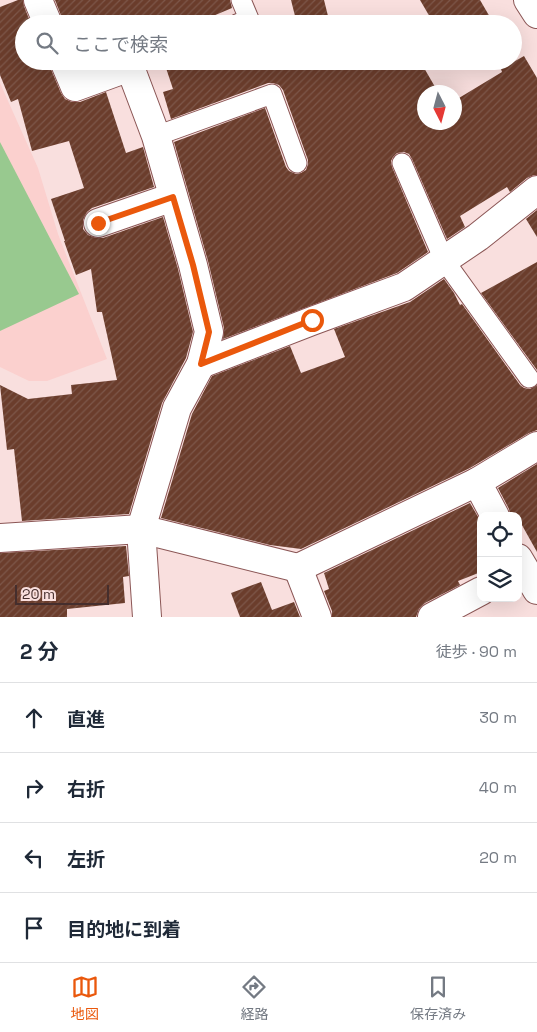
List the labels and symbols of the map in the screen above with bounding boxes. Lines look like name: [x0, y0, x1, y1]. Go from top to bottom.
north arrow: [417, 85, 462, 130]
route end: [87, 212, 110, 235]
route start: [301, 309, 324, 332]
scale bar: [15, 582, 109, 605]

